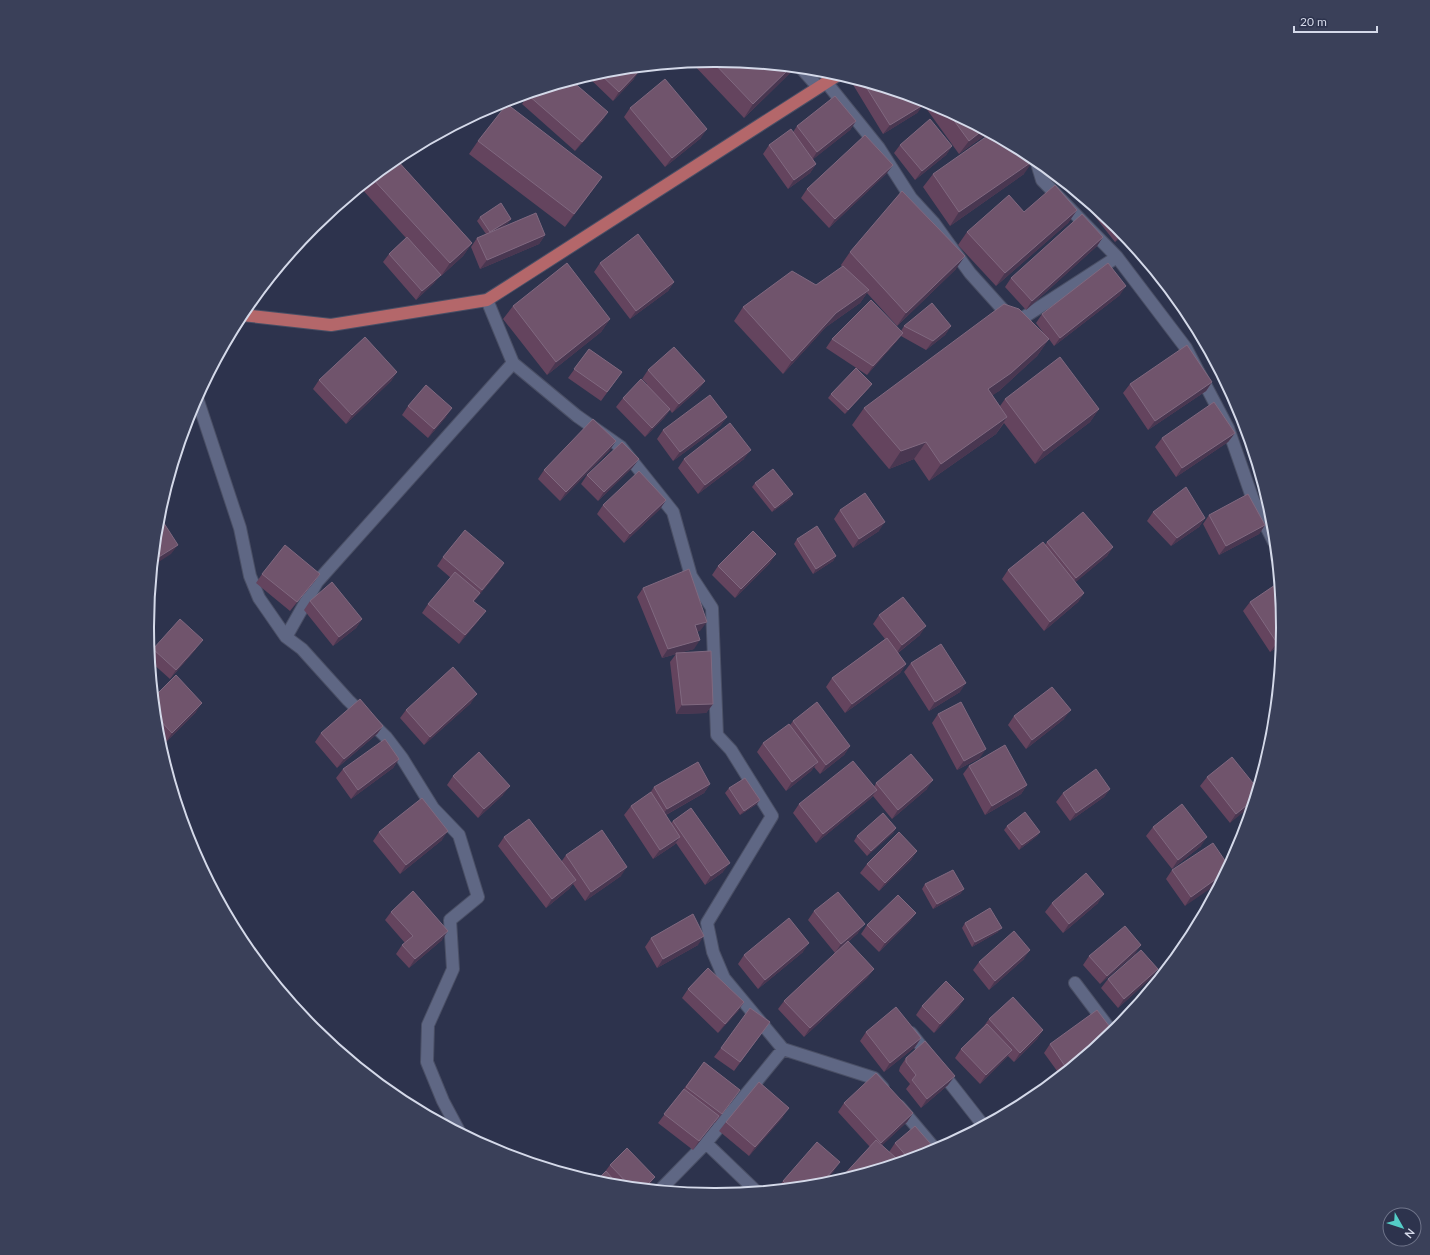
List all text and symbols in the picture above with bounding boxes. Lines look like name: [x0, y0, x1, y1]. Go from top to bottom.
scale bar: [1294, 8, 1377, 34]
text: 20 m: [1300, 14, 1327, 29]
north arrow: [1382, 1207, 1422, 1247]
text: N: [1402, 1226, 1418, 1241]

